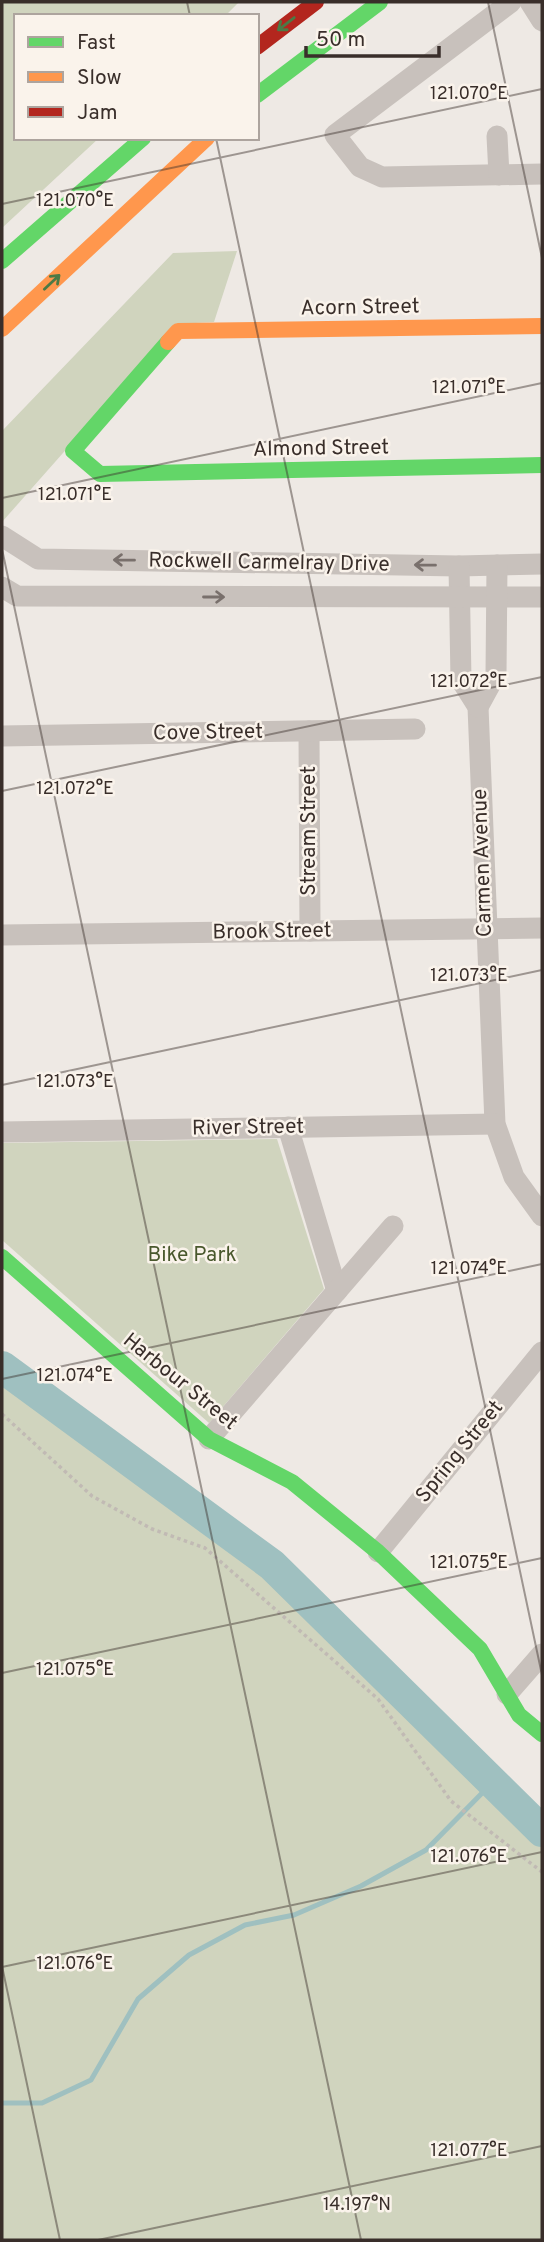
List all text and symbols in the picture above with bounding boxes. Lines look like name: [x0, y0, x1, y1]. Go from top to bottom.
legend: [14, 14, 259, 140]
scale bar: [306, 14, 439, 58]
one-way arrow: [278, 17, 296, 32]
text: 50 m: [316, 27, 365, 54]
text: Fast: [77, 30, 116, 57]
text: Slow: [77, 65, 122, 92]
text: 121.070°E: [430, 83, 508, 106]
text: Jam: [77, 100, 118, 127]
text: 121.070°E: [36, 190, 114, 213]
one-way arrow: [43, 274, 60, 291]
street label: Acorn Street: [300, 293, 420, 323]
text: 121.071°E: [432, 377, 506, 400]
street label: Almond Street: [253, 434, 389, 464]
text: 121.071°E: [38, 484, 112, 507]
street label: Rockwell Carmelray Drive: [148, 547, 390, 579]
one-way arrow: [113, 553, 136, 567]
one-way arrow: [414, 558, 437, 572]
one-way arrow: [202, 590, 225, 604]
text: 121.072°E: [430, 671, 508, 694]
street label: Cove Street: [153, 719, 263, 747]
street label: Stream Street: [296, 766, 323, 896]
text: 121.072°E: [36, 778, 114, 801]
street label: Carmen Avenue: [467, 788, 499, 938]
street label: Brook Street: [212, 917, 332, 947]
text: 121.073°E: [430, 965, 508, 988]
text: 121.073°E: [36, 1071, 114, 1094]
street label: River Street: [192, 1114, 304, 1142]
park label: Bike Park: [147, 1242, 237, 1269]
text: 121.074°E: [431, 1258, 507, 1281]
street label: Harbour Street: [117, 1327, 243, 1437]
text: 121.074°E: [37, 1365, 113, 1388]
street label: Spring Street: [410, 1395, 510, 1509]
text: 121.075°E: [430, 1552, 508, 1575]
text: 121.075°E: [36, 1659, 114, 1682]
text: 121.076°E: [431, 1846, 507, 1869]
text: 121.076°E: [37, 1953, 113, 1976]
text: 121.077°E: [431, 2140, 507, 2163]
text: 14.197°N: [323, 2194, 391, 2217]

